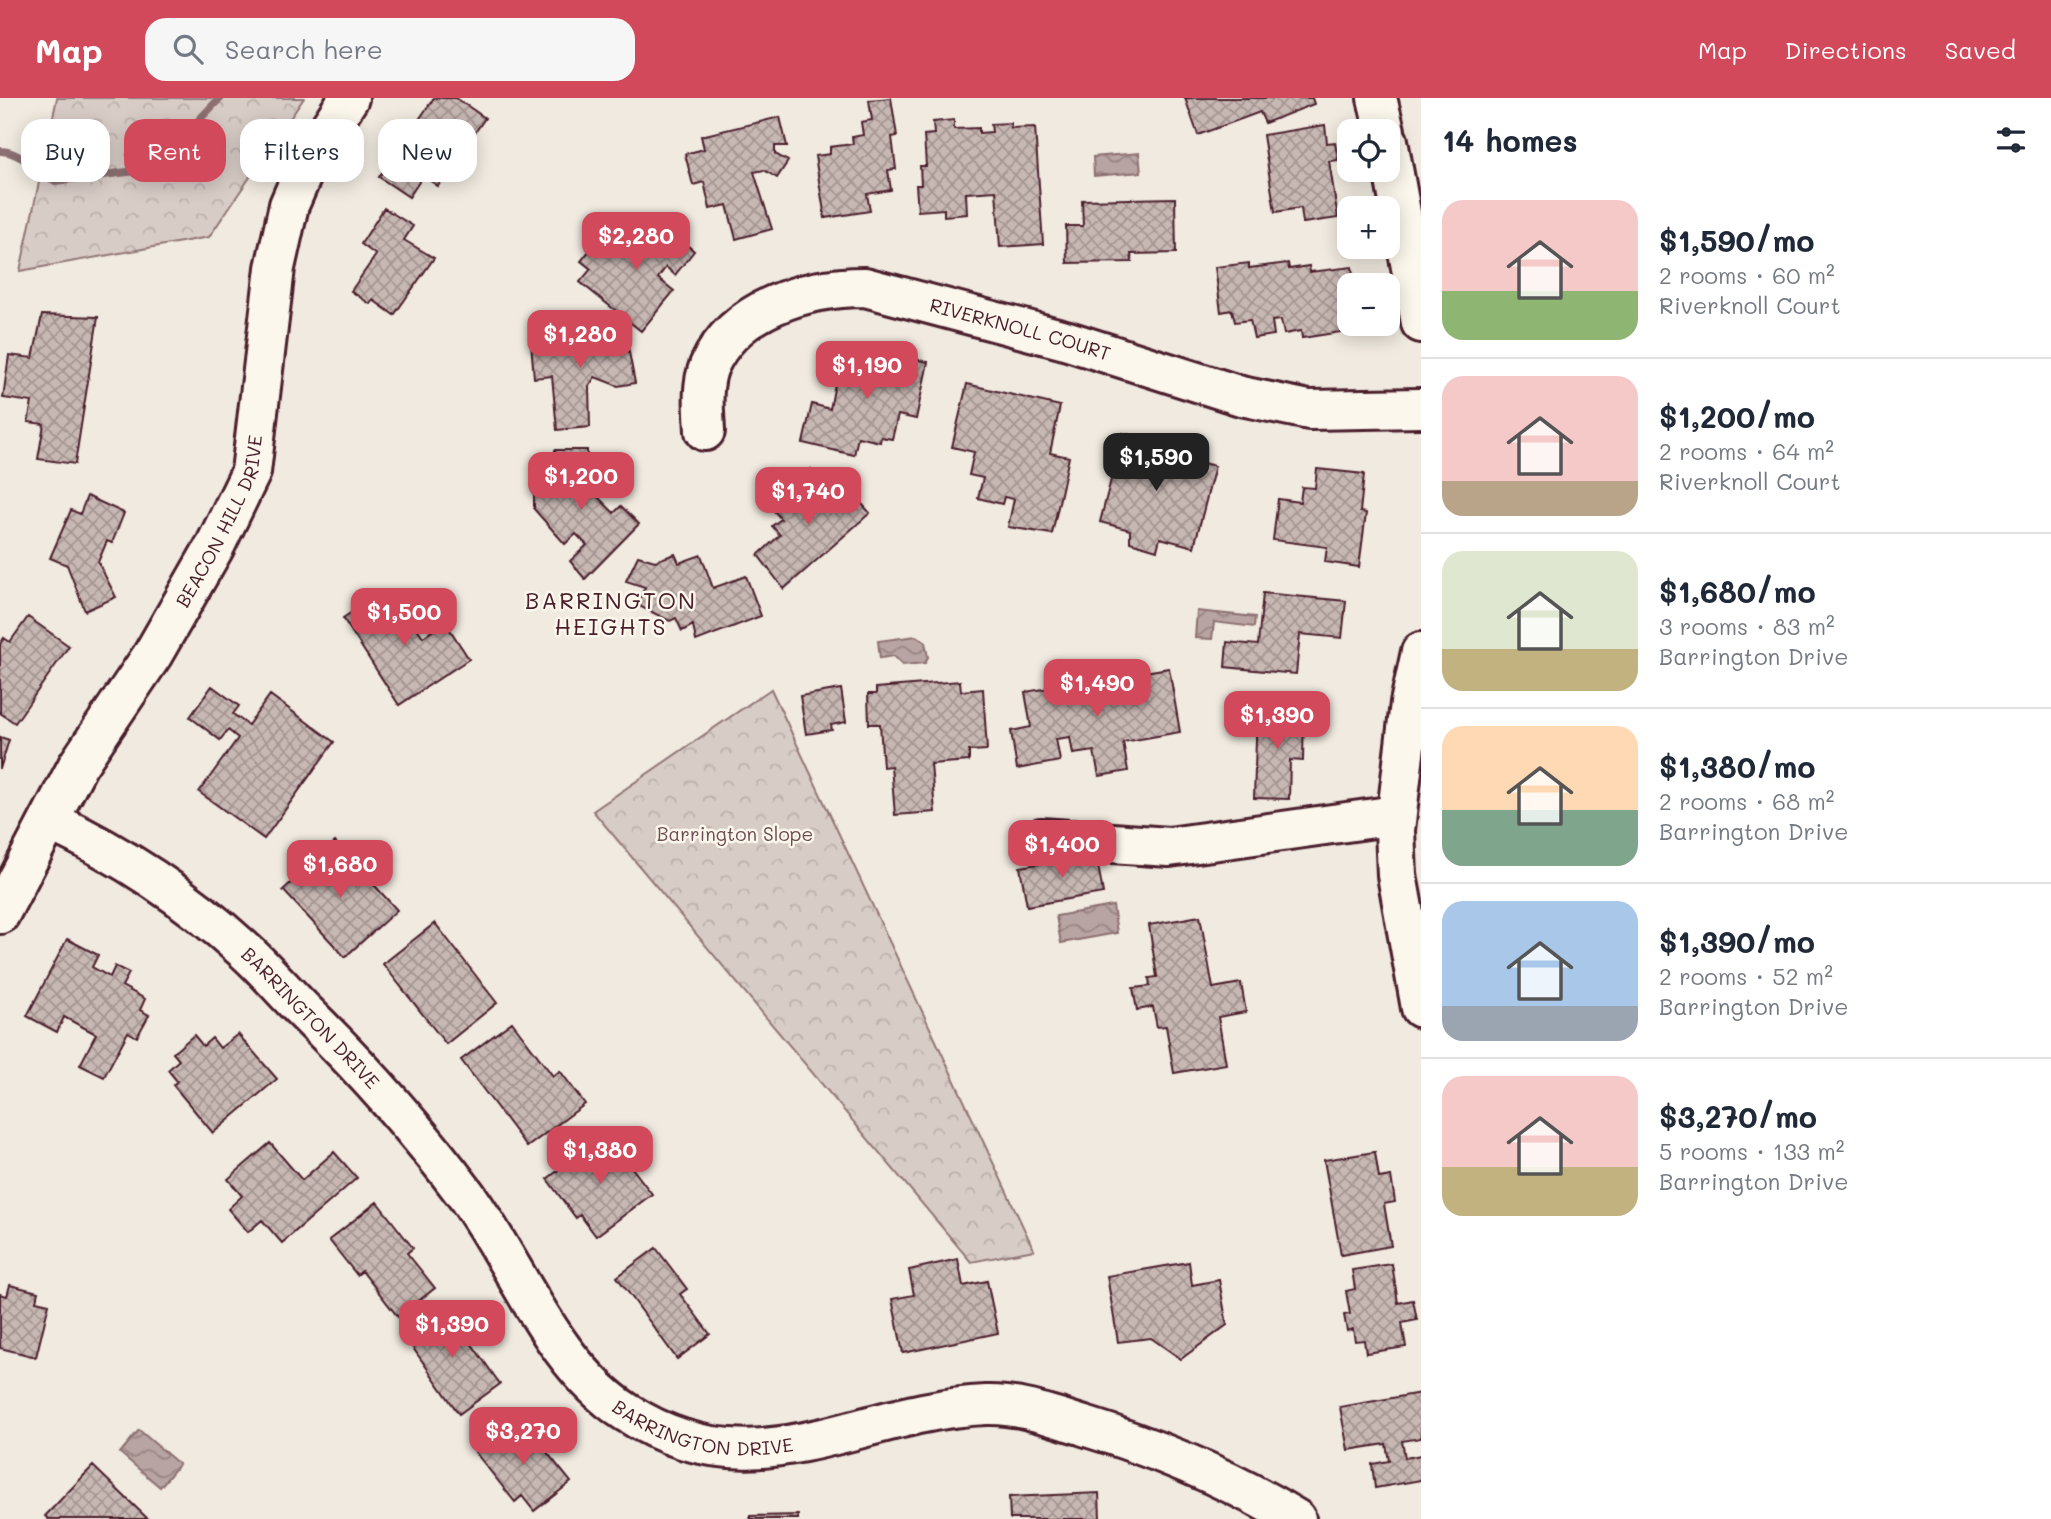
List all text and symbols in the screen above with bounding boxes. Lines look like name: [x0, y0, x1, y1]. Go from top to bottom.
search box: [145, 18, 635, 81]
text: Map: [35, 28, 103, 71]
icon: search: [169, 30, 207, 68]
text: Search here: [225, 32, 383, 66]
text: Map: [1698, 34, 1747, 65]
text: Directions: [1785, 34, 1907, 65]
text: Saved: [1945, 34, 2016, 65]
chip: Buy: [21, 119, 110, 182]
chip: Rent: [124, 119, 226, 182]
chip: Filters: [240, 119, 364, 182]
chip: New: [378, 119, 477, 182]
map controls: [1337, 119, 1400, 336]
button: locate: [1337, 119, 1400, 182]
text: 14 homes: [1442, 120, 1578, 160]
icon: filters: [1992, 121, 2030, 159]
button: +: [1337, 196, 1400, 259]
pin: $2,280: [579, 212, 693, 272]
text: $2,280: [598, 220, 674, 250]
text: $1,590/mo: [1659, 220, 1814, 260]
icon: home: [1498, 228, 1582, 312]
text: 2 rooms · 60 m²: [1659, 260, 1835, 290]
button: −: [1337, 273, 1400, 336]
text: Riverknoll Court: [1659, 290, 1841, 320]
street label: RIVERKNOLL COURT: [927, 292, 1114, 366]
pin: $1,280: [523, 310, 637, 370]
text: $1,280: [543, 318, 617, 348]
pin: $1,190: [810, 342, 924, 401]
text: $1,190: [832, 349, 902, 379]
text: $1,200/mo: [1659, 396, 1815, 436]
icon: home: [1498, 404, 1582, 488]
street label: BEACON HILL DRIVE: [169, 434, 267, 612]
pin: $1,590: [1099, 434, 1213, 493]
text: 2 rooms · 64 m²: [1659, 436, 1834, 466]
text: $1,590: [1119, 441, 1193, 471]
pin: $1,200: [524, 452, 638, 512]
text: $1,200: [544, 460, 618, 490]
text: Riverknoll Court: [1659, 466, 1841, 496]
pin: $1,740: [751, 468, 865, 527]
text: $1,740: [771, 475, 845, 505]
text: $1,680/mo: [1659, 571, 1816, 611]
icon: home: [1498, 579, 1582, 663]
district label: BARRINGTON HEIGHTS: [525, 585, 697, 641]
pin: $1,500: [347, 588, 461, 648]
text: $1,500: [367, 596, 441, 626]
text: 3 rooms · 83 m²: [1659, 611, 1835, 641]
text: Barrington Drive: [1659, 641, 1848, 671]
pin: $1,490: [1040, 660, 1154, 719]
text: $1,490: [1060, 667, 1134, 697]
pin: $1,390: [1220, 692, 1334, 751]
text: $1,390: [1240, 699, 1314, 729]
text: $1,380/mo: [1659, 746, 1815, 786]
icon: home: [1498, 754, 1582, 838]
text: 2 rooms · 68 m²: [1659, 786, 1834, 816]
text: Barrington Drive: [1659, 816, 1848, 846]
pin: $1,400: [1005, 820, 1119, 880]
park label: Barrington Slope: [657, 821, 813, 846]
text: $1,400: [1024, 828, 1100, 858]
pin: $1,680: [283, 840, 397, 900]
text: $1,680: [303, 848, 377, 878]
text: $1,390/mo: [1659, 921, 1815, 961]
icon: home: [1498, 929, 1582, 1013]
street label: BARRINGTON DRIVE: [237, 941, 386, 1094]
text: 2 rooms · 52 m²: [1659, 961, 1833, 991]
text: Barrington Drive: [1659, 991, 1848, 1021]
text: $3,270/mo: [1659, 1096, 1817, 1136]
icon: home: [1498, 1104, 1582, 1188]
pin: $1,380: [543, 1126, 657, 1186]
text: $1,380: [563, 1134, 637, 1164]
text: 5 rooms · 133 m²: [1659, 1136, 1844, 1166]
text: Barrington Drive: [1659, 1166, 1848, 1196]
pin: $1,390: [395, 1300, 509, 1360]
text: $1,390: [415, 1308, 489, 1338]
street label: BARRINGTON DRIVE: [608, 1394, 795, 1461]
pin: $3,270: [466, 1408, 580, 1467]
text: $3,270: [485, 1415, 561, 1445]

